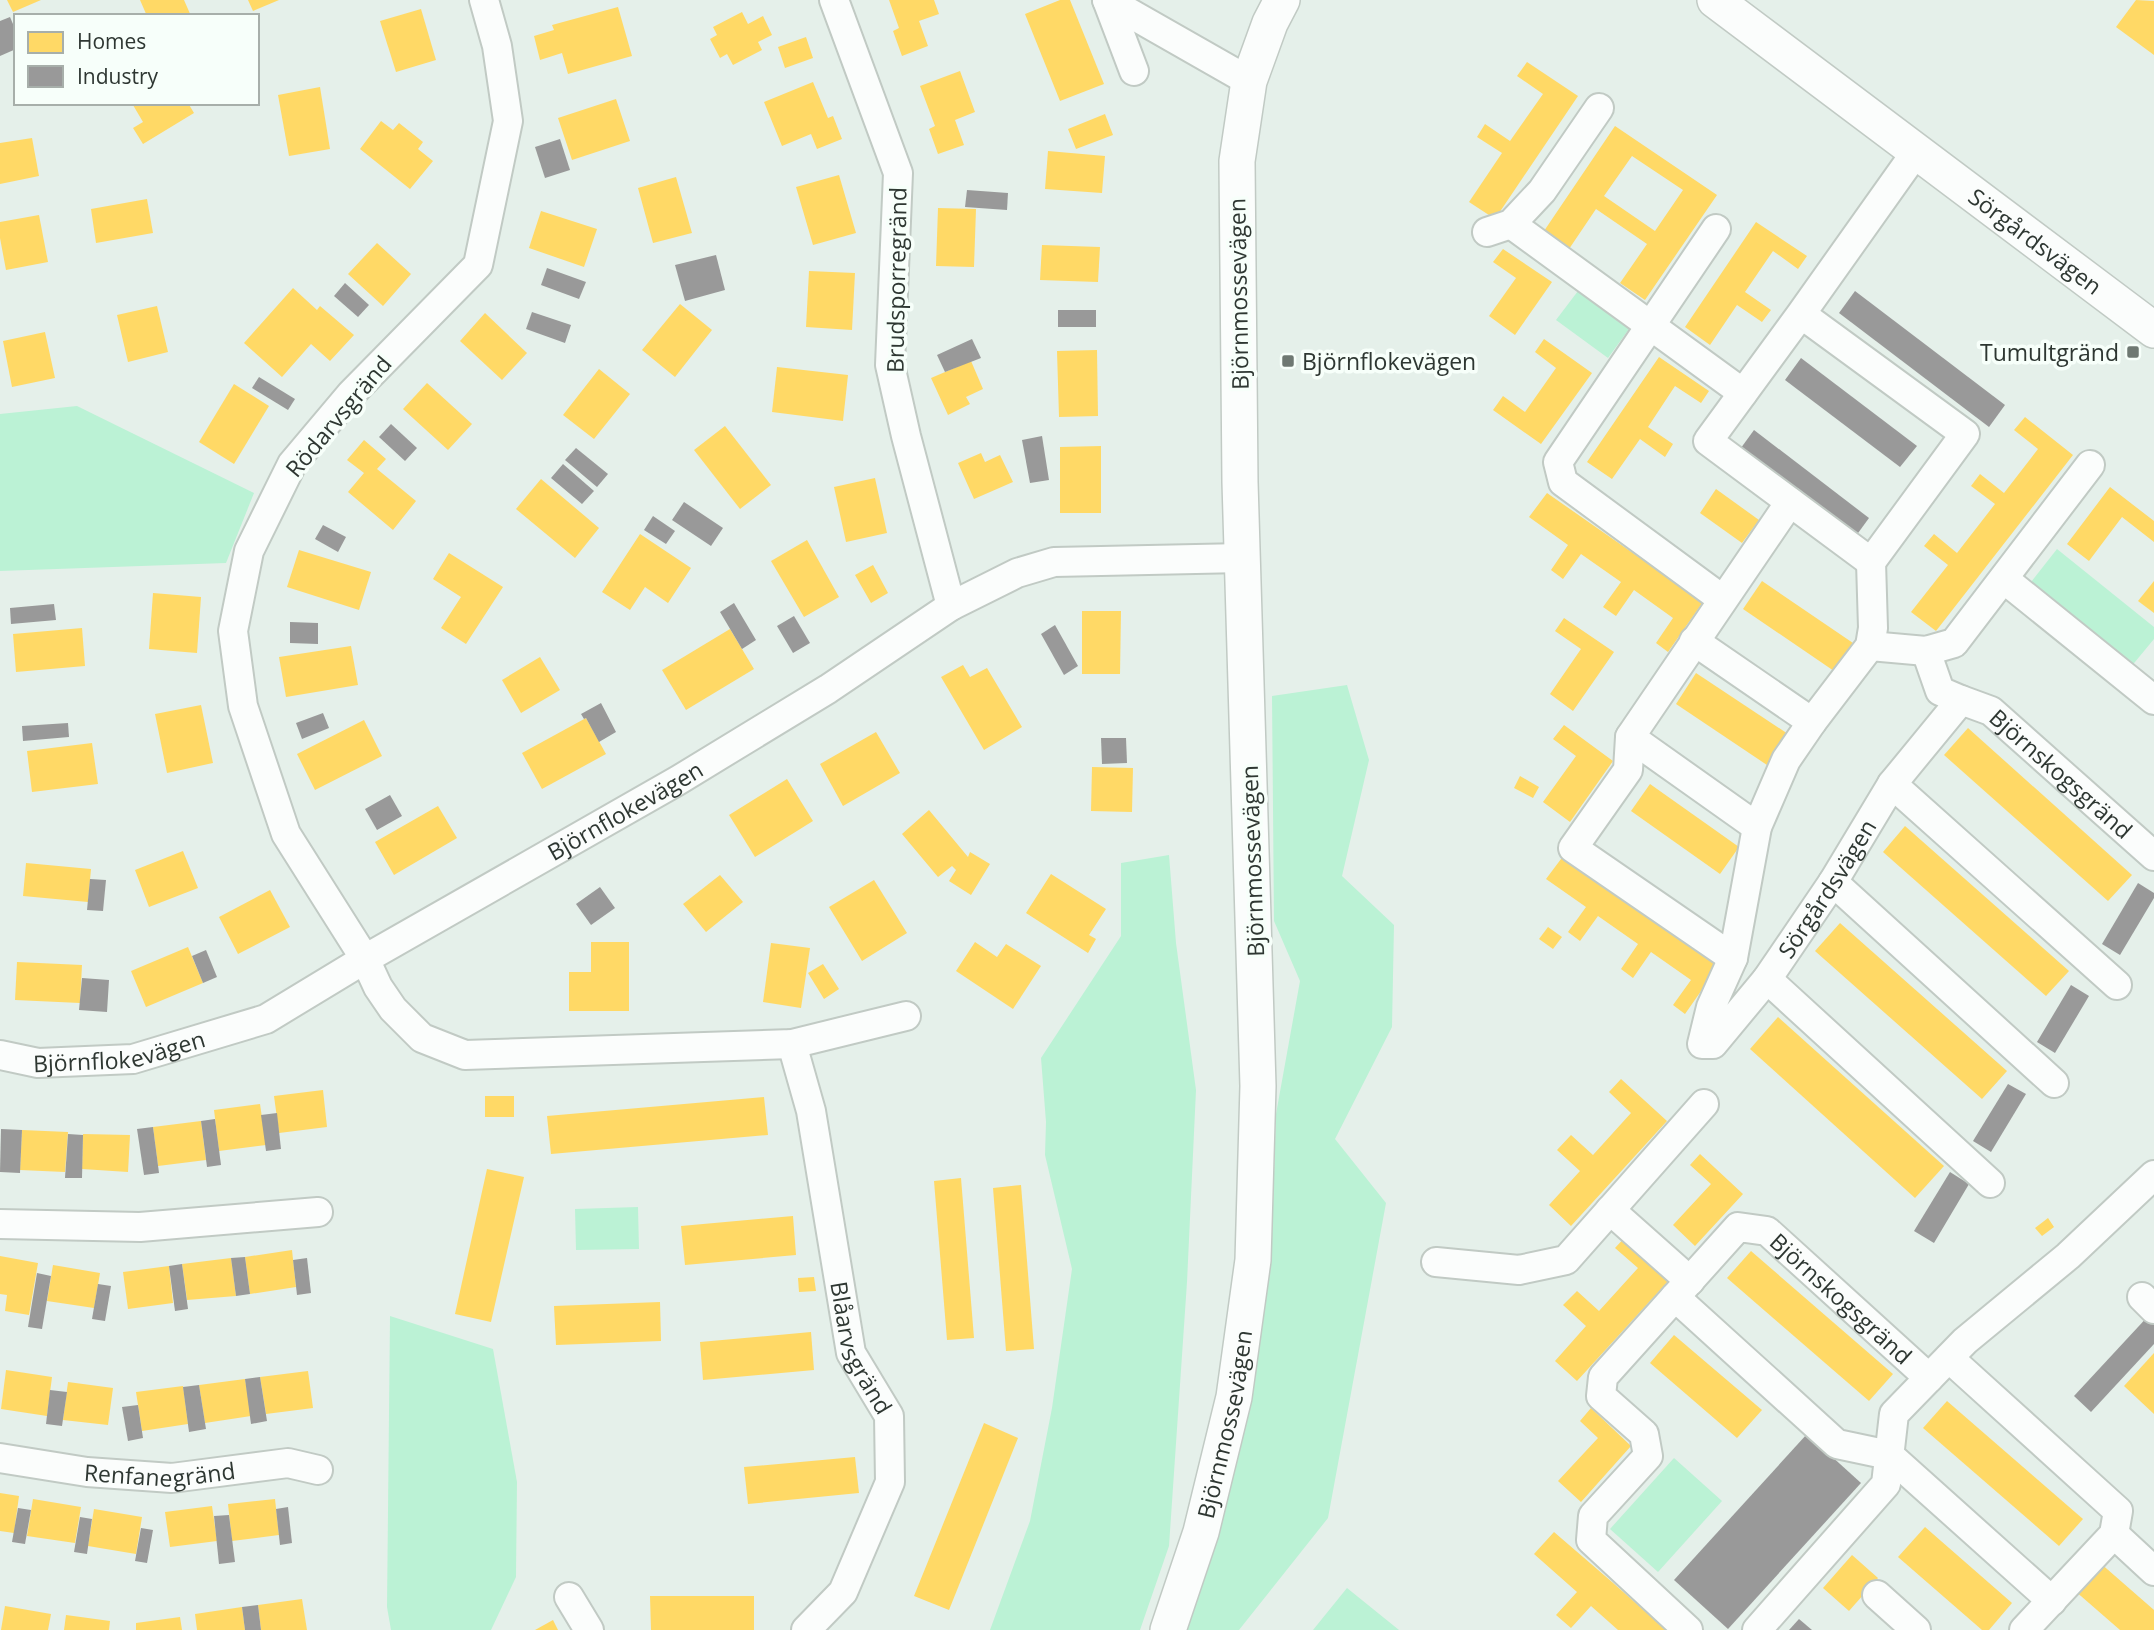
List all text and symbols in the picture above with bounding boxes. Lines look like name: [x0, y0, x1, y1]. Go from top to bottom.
legend: [14, 14, 259, 105]
text: Homes: [77, 27, 146, 55]
text: Industry: [77, 62, 159, 90]
street label: Sörgårdsvägen: [1962, 180, 2109, 302]
street label: Brudsporregränd: [878, 187, 914, 373]
street label: Björnmossevägen: [1220, 198, 1256, 390]
place label: Tumultgränd: [1980, 336, 2119, 368]
marker: Tumultgränd: [2125, 344, 2141, 360]
place label: Björnflokevägen: [1302, 345, 1476, 377]
street label: Rödarvsgränd: [278, 348, 398, 484]
marker: Björnflokevägen: [1280, 353, 1296, 369]
street label: Björnskogsgränd: [1983, 701, 2140, 846]
street label: Björnflokevägen: [541, 753, 709, 868]
street label: Björnmossevägen: [1233, 765, 1271, 957]
street label: Sörgårdsvägen: [1770, 813, 1883, 964]
street label: Björnflokevägen: [32, 1022, 209, 1079]
street label: Björnskogsgränd: [1763, 1226, 1919, 1371]
street label: Blåarvsgränd: [823, 1279, 900, 1420]
street label: Björnmossevägen: [1189, 1328, 1259, 1522]
street label: Renfanegränd: [83, 1454, 237, 1494]

